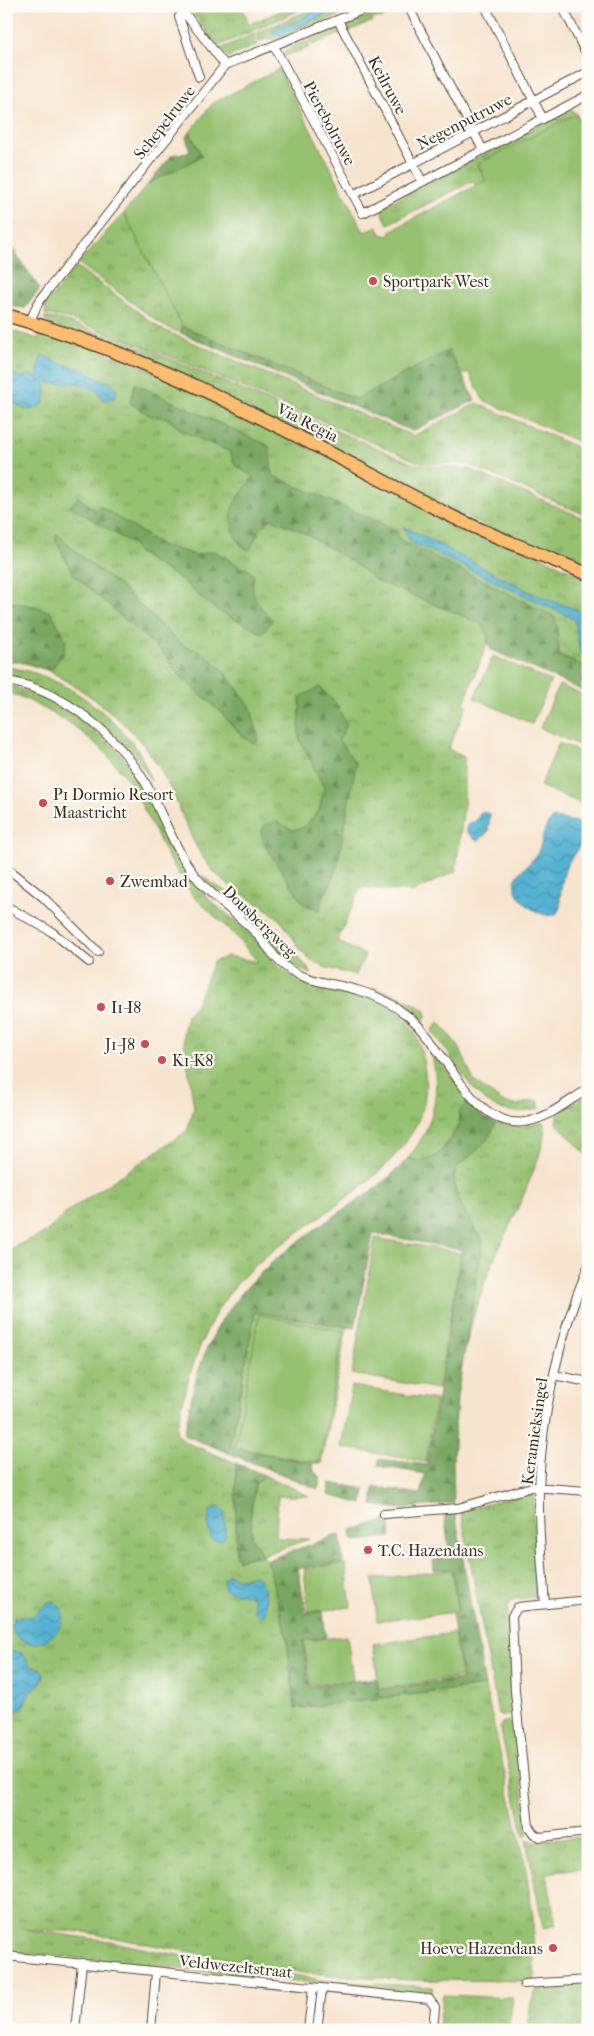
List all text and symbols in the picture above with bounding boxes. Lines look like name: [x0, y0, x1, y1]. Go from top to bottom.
street label: Keilruwe: [364, 53, 411, 118]
street label: Pierebolruwe: [299, 78, 360, 169]
street label: Schepelruwe: [130, 82, 199, 163]
street label: Negenputruwe: [414, 89, 515, 154]
place label: Sportpark West: [383, 272, 489, 291]
marker: Sportpark West: [367, 275, 379, 287]
street label: Via Regia: [273, 399, 342, 446]
place label: P1 Dormio Resort Maastricht: [53, 785, 174, 822]
marker: P1 Dormio Resort Maastricht: [37, 797, 49, 809]
place label: Zwembad: [120, 872, 188, 891]
marker: Zwembad: [104, 875, 116, 887]
street label: Dousbergweg: [219, 881, 301, 962]
place label: I1-I8: [111, 998, 141, 1017]
marker: I1-I8: [95, 1001, 107, 1013]
place label: J1-J8: [103, 1035, 135, 1054]
marker: J1-J8: [139, 1038, 151, 1050]
place label: K1-K8: [172, 1051, 213, 1070]
marker: K1-K8: [156, 1054, 168, 1066]
street label: Keramieksingel: [518, 1376, 552, 1486]
place label: T.C. Hazendans: [378, 1541, 484, 1560]
marker: T.C. Hazendans: [362, 1544, 374, 1556]
place label: Hoeve Hazendans: [420, 1939, 543, 1958]
marker: Hoeve Hazendans: [547, 1942, 559, 1954]
street label: Veldwezeltstraat: [177, 1951, 294, 1982]

